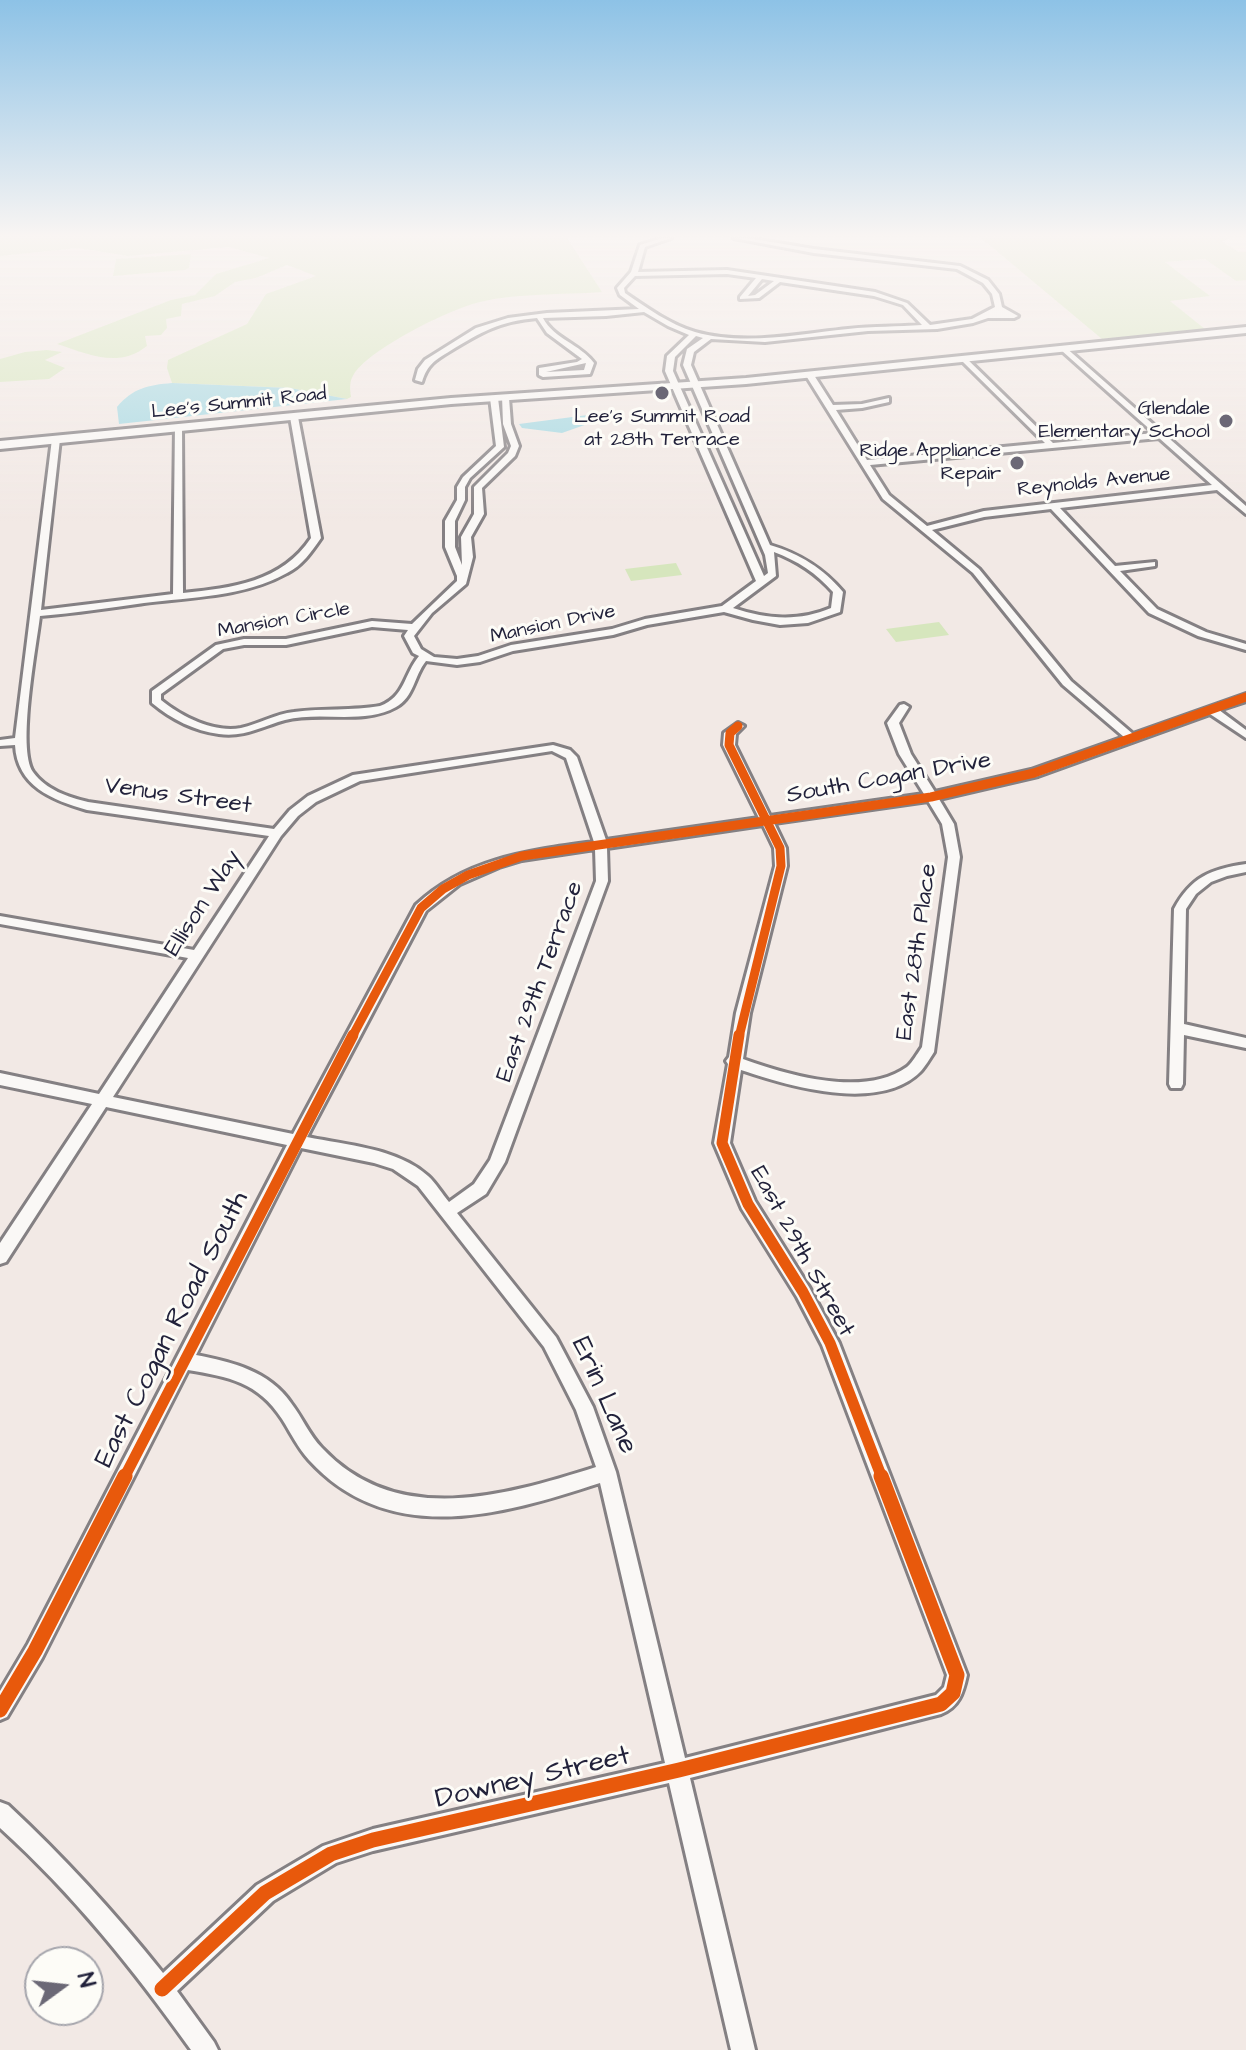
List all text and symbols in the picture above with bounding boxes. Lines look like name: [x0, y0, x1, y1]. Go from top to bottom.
street label: Lee's Summit Road: [150, 383, 328, 425]
marker: Lee's Summit Road at 28th Terrace: [653, 384, 671, 402]
place label: Glendale Elementary School: [1038, 398, 1210, 445]
place label: Lee's Summit Road at 28th Terrace: [574, 406, 750, 453]
marker: Glendale Elementary School: [1217, 412, 1235, 430]
place label: Ridge Appliance Repair: [859, 440, 1001, 487]
marker: Ridge Appliance Repair: [1008, 454, 1026, 472]
street label: Reynolds Avenue: [1016, 463, 1172, 503]
street label: Mansion Circle: [216, 598, 352, 644]
street label: Mansion Drive: [488, 600, 618, 650]
street label: South Cogan Drive: [785, 747, 993, 811]
street label: Venus Street: [103, 772, 253, 822]
street label: Ellison Way: [159, 846, 249, 962]
street label: East 28th Place: [891, 862, 945, 1042]
street label: East 29th Terrace: [491, 878, 591, 1086]
street label: East 29th Street: [742, 1162, 860, 1342]
street label: East Cogan Road South: [89, 1186, 257, 1474]
street label: Erin Lane: [562, 1332, 644, 1460]
street label: Downey Street: [432, 1740, 634, 1818]
north arrow: [24, 1946, 104, 2026]
text: N: [69, 1969, 102, 1991]

